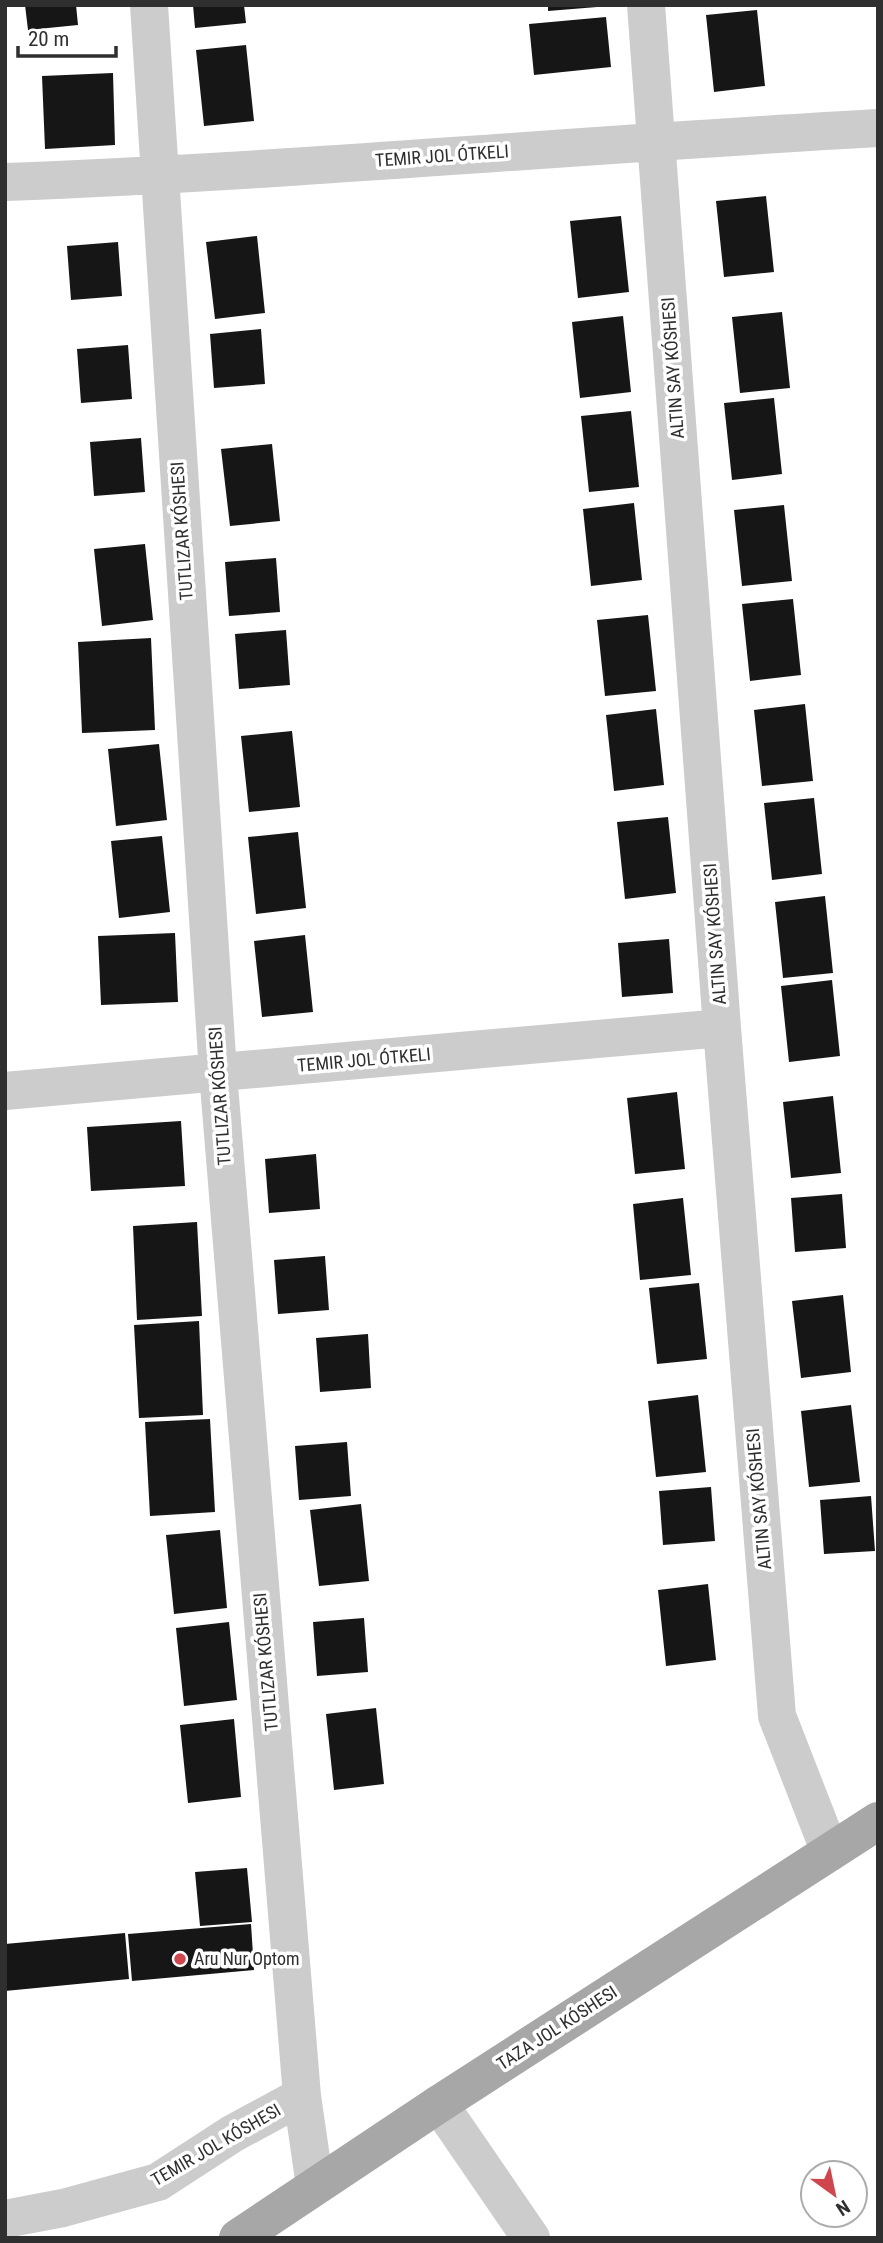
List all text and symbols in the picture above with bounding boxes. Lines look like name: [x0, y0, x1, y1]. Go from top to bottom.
scale bar: [18, 14, 116, 58]
text: 20 m: [28, 27, 69, 51]
street label: TEMIR JOL ÓTKELI: [374, 140, 510, 171]
street label: ALTIN SAY KÓSHESI: [657, 297, 688, 439]
street label: TUTLIZAR KÓSHESI: [166, 461, 197, 601]
street label: ALTIN SAY KÓSHESI: [699, 863, 730, 1005]
street label: TUTLIZAR KÓSHESI: [204, 1026, 235, 1166]
street label: TEMIR JOL ÓTKELI: [296, 1043, 432, 1076]
street label: ALTIN SAY KÓSHESI: [742, 1427, 775, 1571]
street label: TUTLIZAR KÓSHESI: [249, 1592, 282, 1732]
place label: Aru Nur Optom: [194, 1948, 300, 1969]
marker: Aru Nur Optom: [172, 1951, 188, 1967]
street label: TAZA JOL KÓSHESI: [493, 1981, 621, 2074]
street label: TEMIR JOL KÓSHESI: [147, 2099, 284, 2190]
north arrow: [799, 2159, 869, 2229]
text: N: [832, 2195, 854, 2221]

